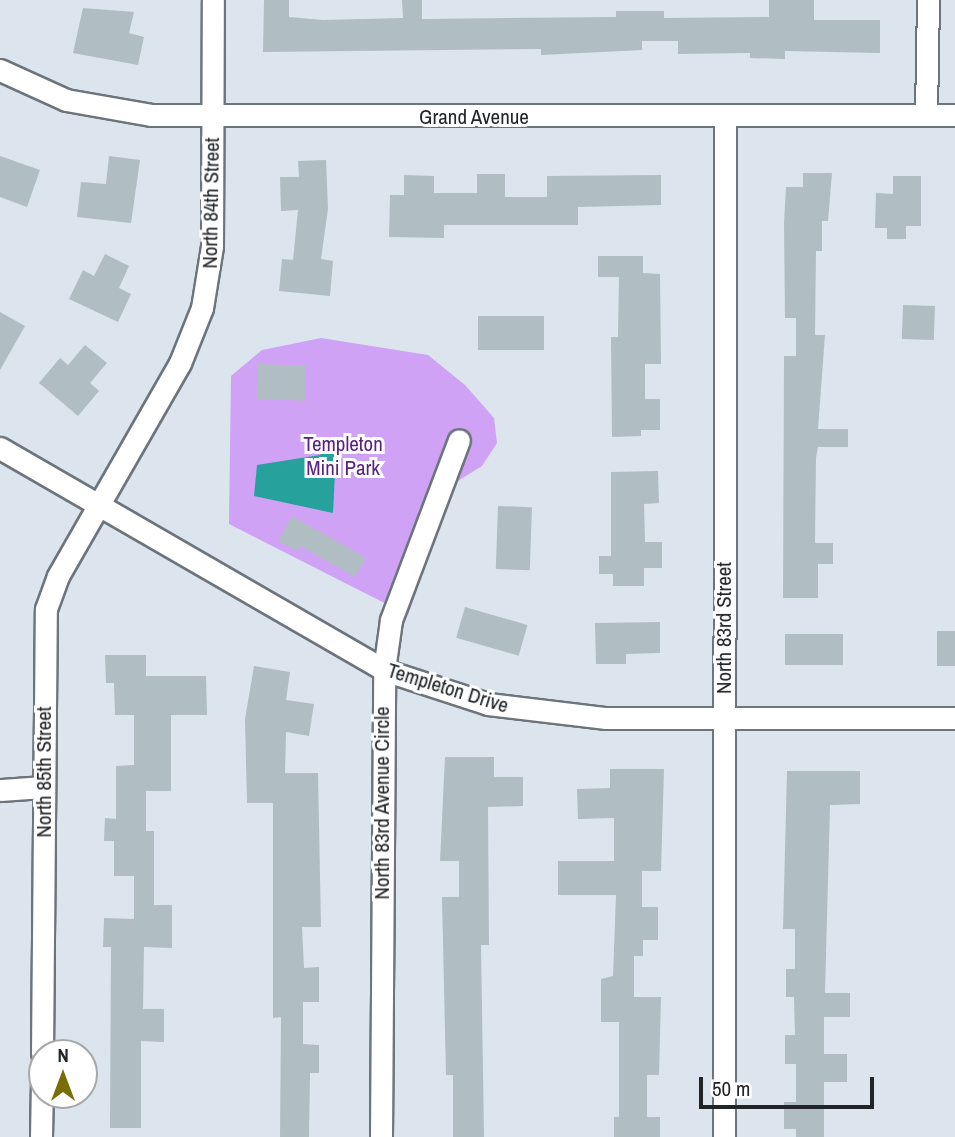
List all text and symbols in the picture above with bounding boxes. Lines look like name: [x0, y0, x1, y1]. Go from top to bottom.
street label: Grand Avenue: [419, 104, 529, 130]
street label: North 84th Street: [197, 137, 225, 269]
park label: Templeton Mini Park: [303, 431, 383, 481]
street label: North 83rd Street: [711, 562, 737, 694]
street label: Templeton Drive: [384, 658, 512, 718]
street label: North 85th Street: [31, 706, 57, 838]
street label: North 83rd Avenue Circle: [369, 706, 395, 900]
north arrow: [28, 1039, 98, 1109]
text: N: [57, 1042, 69, 1068]
scale bar: [703, 1064, 878, 1108]
text: 50 m: [712, 1074, 750, 1103]

